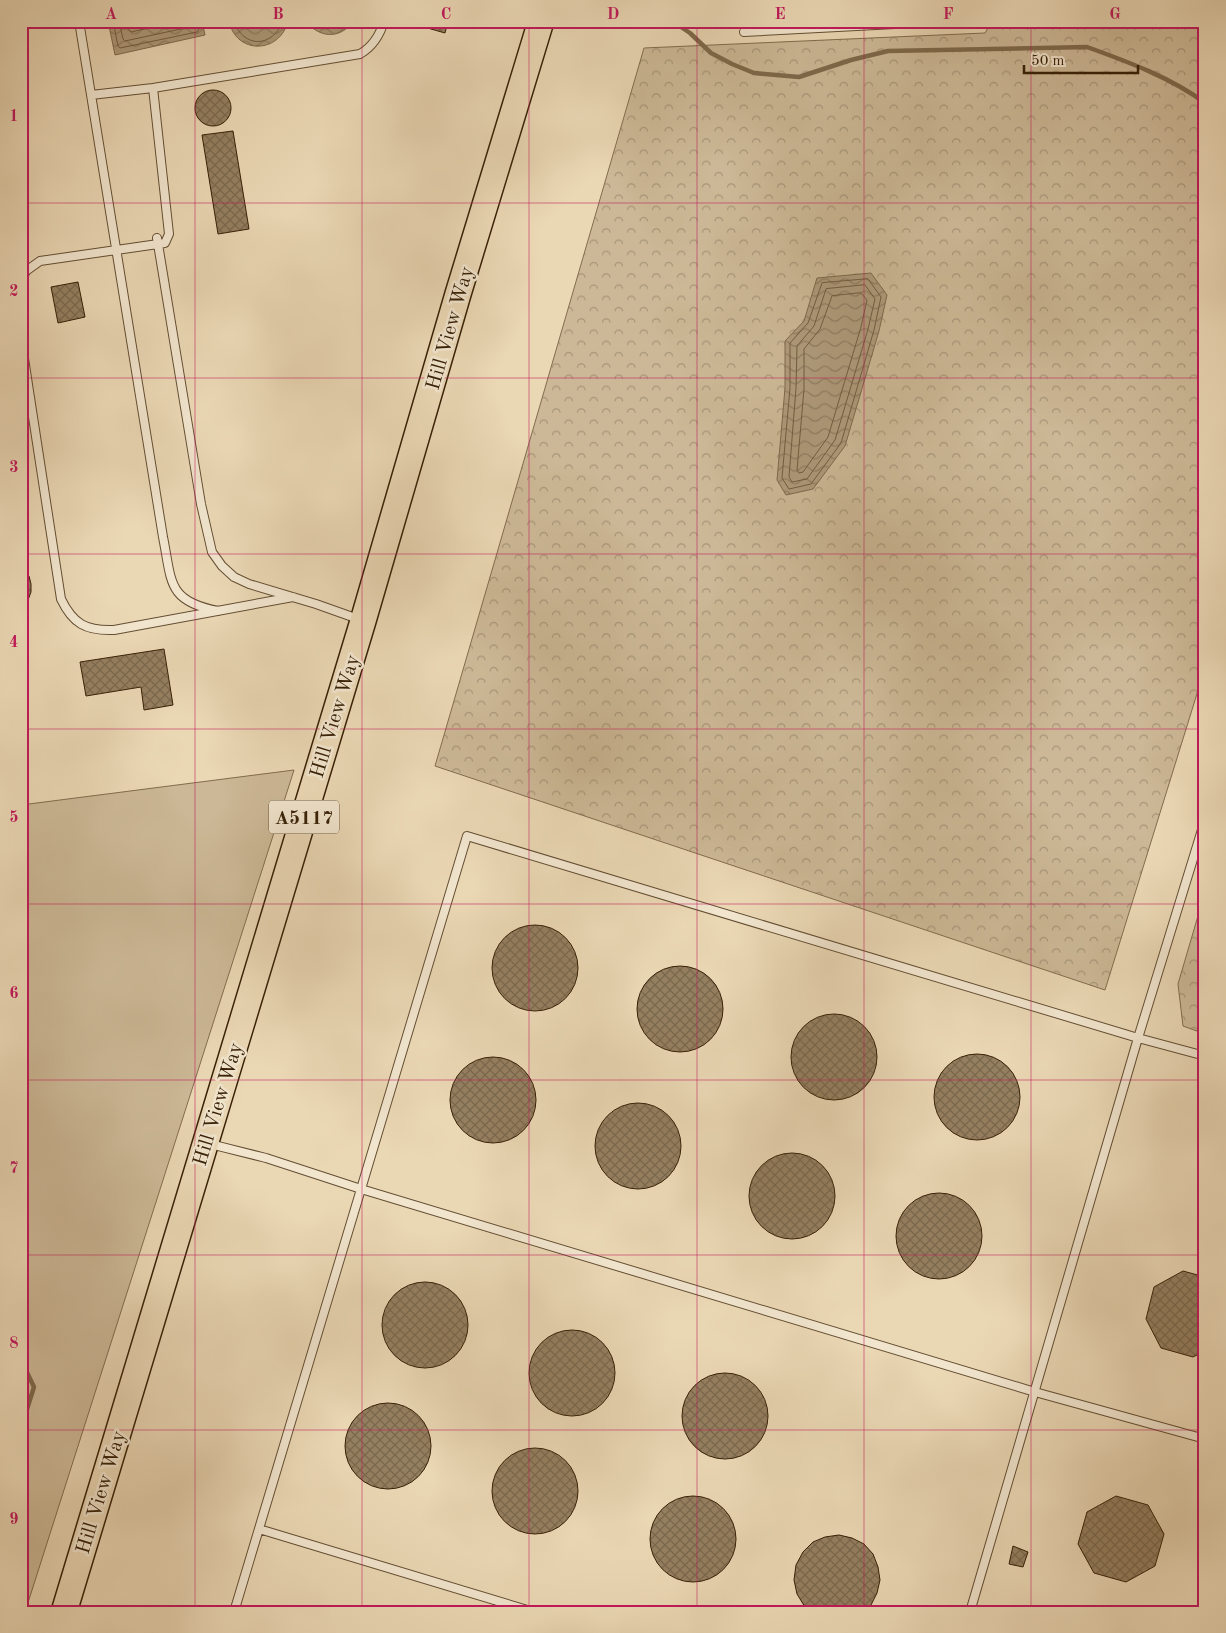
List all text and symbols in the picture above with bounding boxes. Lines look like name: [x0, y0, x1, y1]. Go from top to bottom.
text: A: [105, 7, 117, 23]
text: B: [272, 7, 284, 23]
text: C: [441, 7, 451, 23]
text: D: [607, 7, 619, 23]
text: E: [774, 7, 786, 23]
text: F: [943, 7, 954, 23]
text: G: [1109, 7, 1121, 23]
scale bar: [1024, 42, 1137, 74]
text: 50 m: [1031, 54, 1065, 69]
text: 1: [9, 109, 19, 125]
street label: Hill View Way: [424, 264, 478, 393]
text: 2: [9, 284, 19, 300]
text: 3: [9, 460, 19, 476]
text: 4: [9, 635, 19, 651]
street label: Hill View Way: [308, 652, 364, 781]
road number: A5117: [269, 800, 339, 834]
text: 5: [9, 810, 19, 826]
text: 6: [9, 986, 19, 1002]
street label: Hill View Way: [191, 1040, 247, 1169]
text: 7: [9, 1161, 19, 1177]
text: 8: [9, 1336, 19, 1352]
street label: Hill View Way: [74, 1428, 130, 1557]
text: 9: [9, 1512, 19, 1528]

